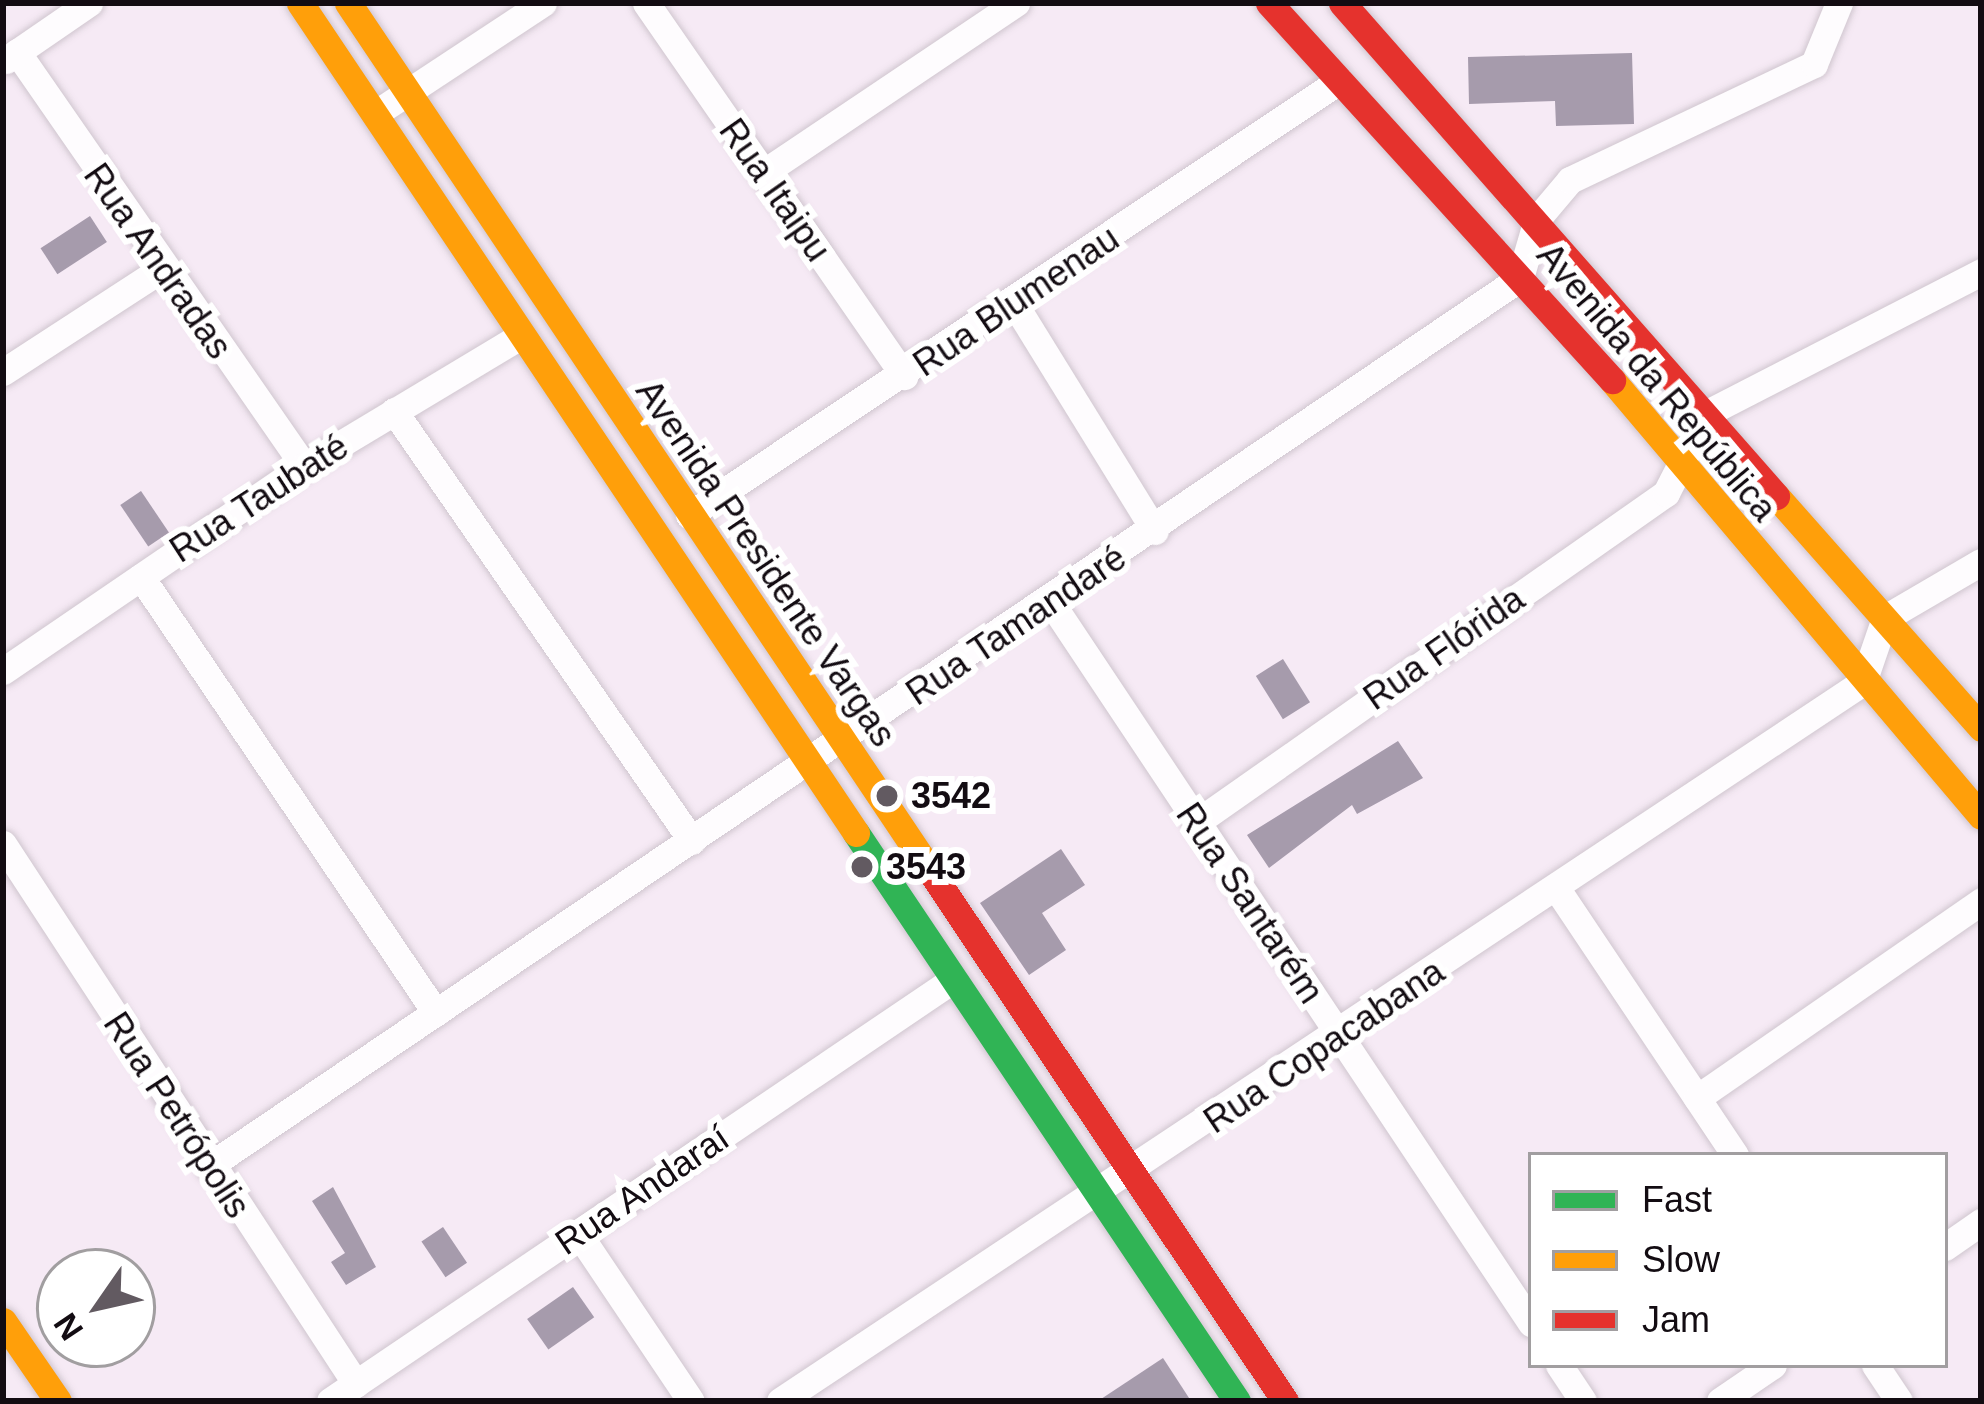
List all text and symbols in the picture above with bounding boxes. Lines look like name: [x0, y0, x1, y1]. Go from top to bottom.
street label: Rua Itaipu: [710, 110, 840, 270]
street label: Rua Andradas: [74, 154, 242, 368]
street label: Rua Blumenau: [905, 217, 1127, 385]
street label: Avenida da República: [1528, 234, 1786, 530]
street label: Avenida Presidente Vargas: [627, 371, 905, 755]
street label: Rua Taubaté: [162, 424, 356, 572]
street label: Rua Tamandaré: [898, 535, 1134, 715]
street label: Rua Flórida: [1355, 577, 1533, 719]
place label: 3542: [911, 774, 991, 818]
marker: 3542: [874, 783, 900, 809]
street label: Rua Santarém: [1167, 795, 1333, 1011]
place label: 3543: [886, 845, 966, 889]
marker: 3543: [849, 854, 875, 880]
street label: Rua Copacabana: [1196, 950, 1452, 1142]
street label: Rua Petrópolis: [95, 1004, 259, 1226]
street label: Rua Andaraí: [546, 1116, 738, 1264]
legend: [1528, 1152, 1948, 1368]
text: Fast: [1642, 1179, 1712, 1220]
text: Slow: [1642, 1239, 1720, 1280]
north arrow: [36, 1248, 156, 1368]
text: Jam: [1642, 1299, 1710, 1340]
text: N: [46, 1307, 90, 1347]

